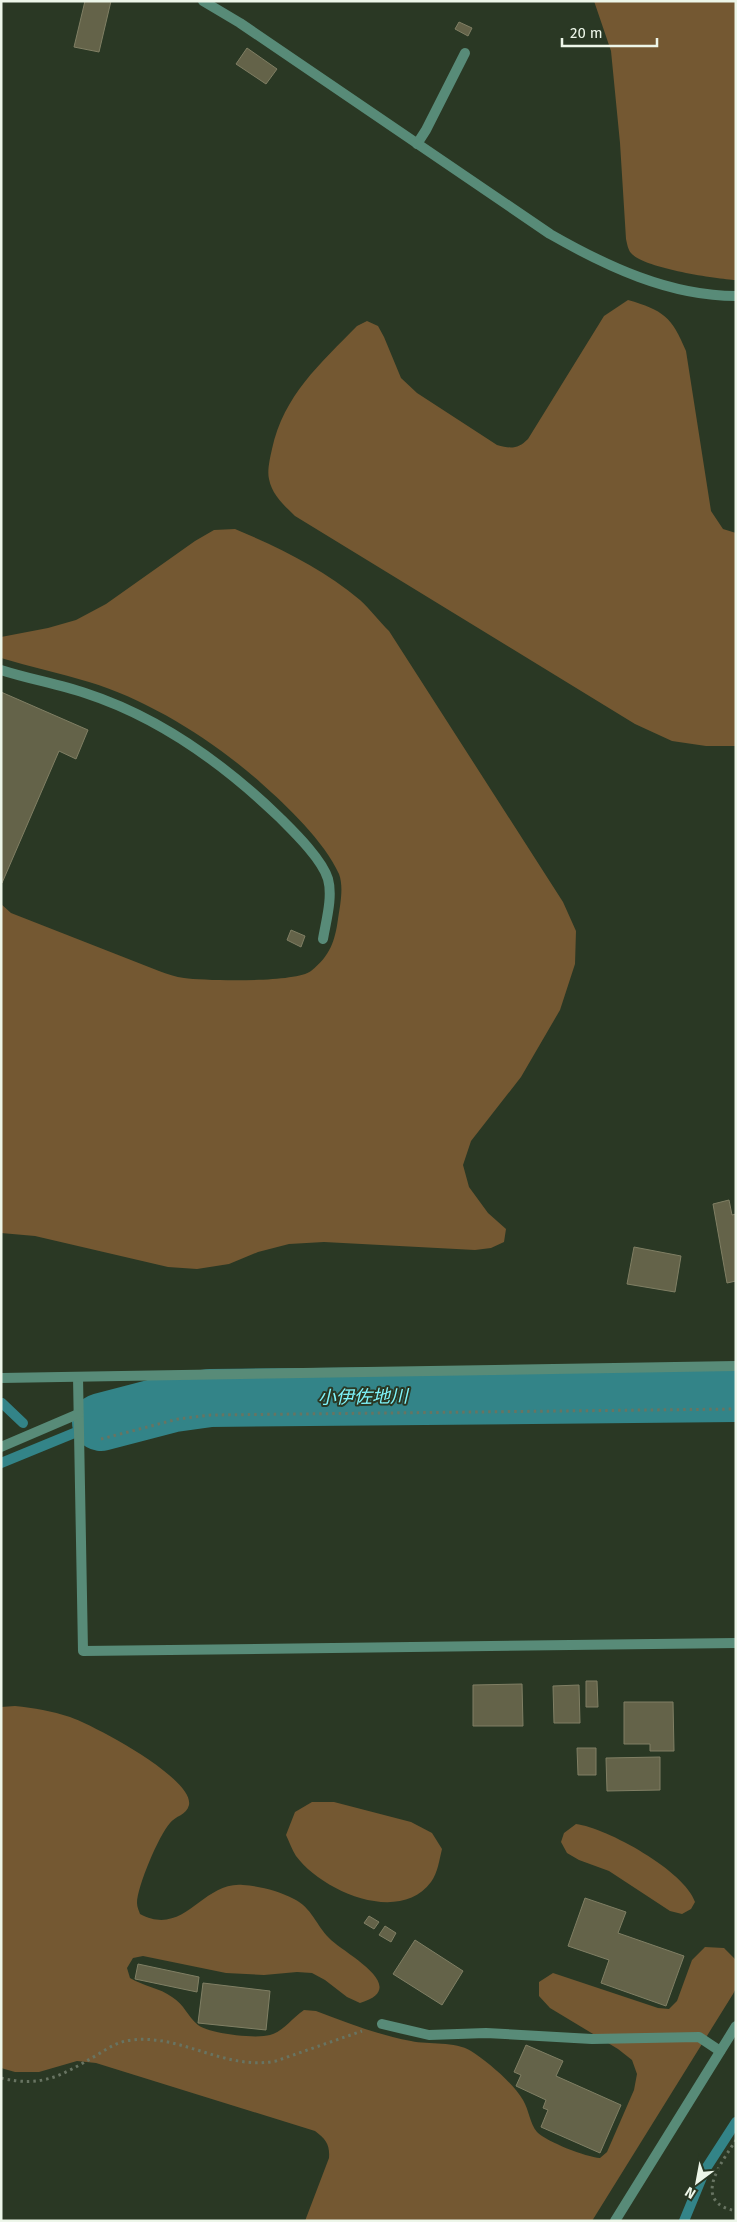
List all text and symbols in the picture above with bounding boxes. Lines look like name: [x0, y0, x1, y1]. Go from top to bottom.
scale bar: [562, 15, 657, 47]
text: 20 m: [570, 24, 603, 42]
water label: 小伊佐地川: [318, 1385, 410, 1409]
north arrow: [672, 2157, 722, 2207]
text: N: [682, 2183, 699, 2202]

